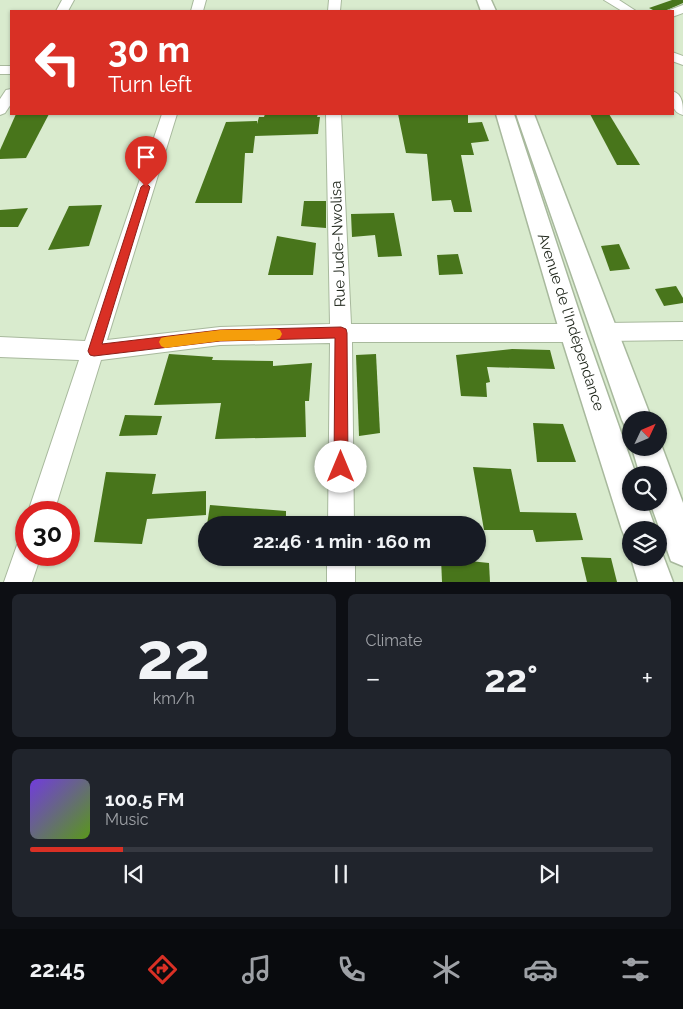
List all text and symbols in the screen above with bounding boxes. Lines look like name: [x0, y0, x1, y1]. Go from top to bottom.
text: 30 m: [108, 29, 190, 70]
icon: left: [25, 30, 90, 95]
text: Turn left: [108, 71, 192, 97]
pin: [125, 136, 167, 187]
icon: arrive: [132, 143, 160, 171]
street label: Rue Jude-Nwolisa: [327, 180, 349, 308]
street label: Avenue de l'Indépendance: [534, 231, 608, 413]
north arrow: [622, 411, 668, 456]
map controls: [622, 411, 667, 566]
position arrow: [314, 440, 366, 492]
button: search: [622, 466, 667, 511]
speed limit sign: 30: [15, 501, 80, 566]
button: layers: [622, 521, 667, 566]
text: 22:46 · 1 min · 160 m: [253, 530, 431, 552]
text: 22: [137, 618, 210, 694]
text: Climate: [366, 631, 422, 650]
text: 22°: [484, 656, 538, 701]
text: −: [366, 662, 381, 695]
text: +: [641, 662, 653, 695]
text: km/h: [153, 689, 195, 708]
text: 100.5 FM: [105, 788, 184, 810]
text: Music: [105, 810, 149, 829]
icon: previous: [120, 860, 148, 888]
icon: pause: [327, 860, 355, 888]
icon: next: [535, 860, 563, 888]
icon: directions: [145, 952, 180, 987]
icon: music: [239, 952, 274, 987]
icon: phone: [334, 952, 369, 987]
icon: climate: [429, 952, 464, 987]
icon: car: [523, 952, 558, 987]
icon: filters: [618, 952, 653, 987]
text: 22:45: [30, 956, 85, 982]

